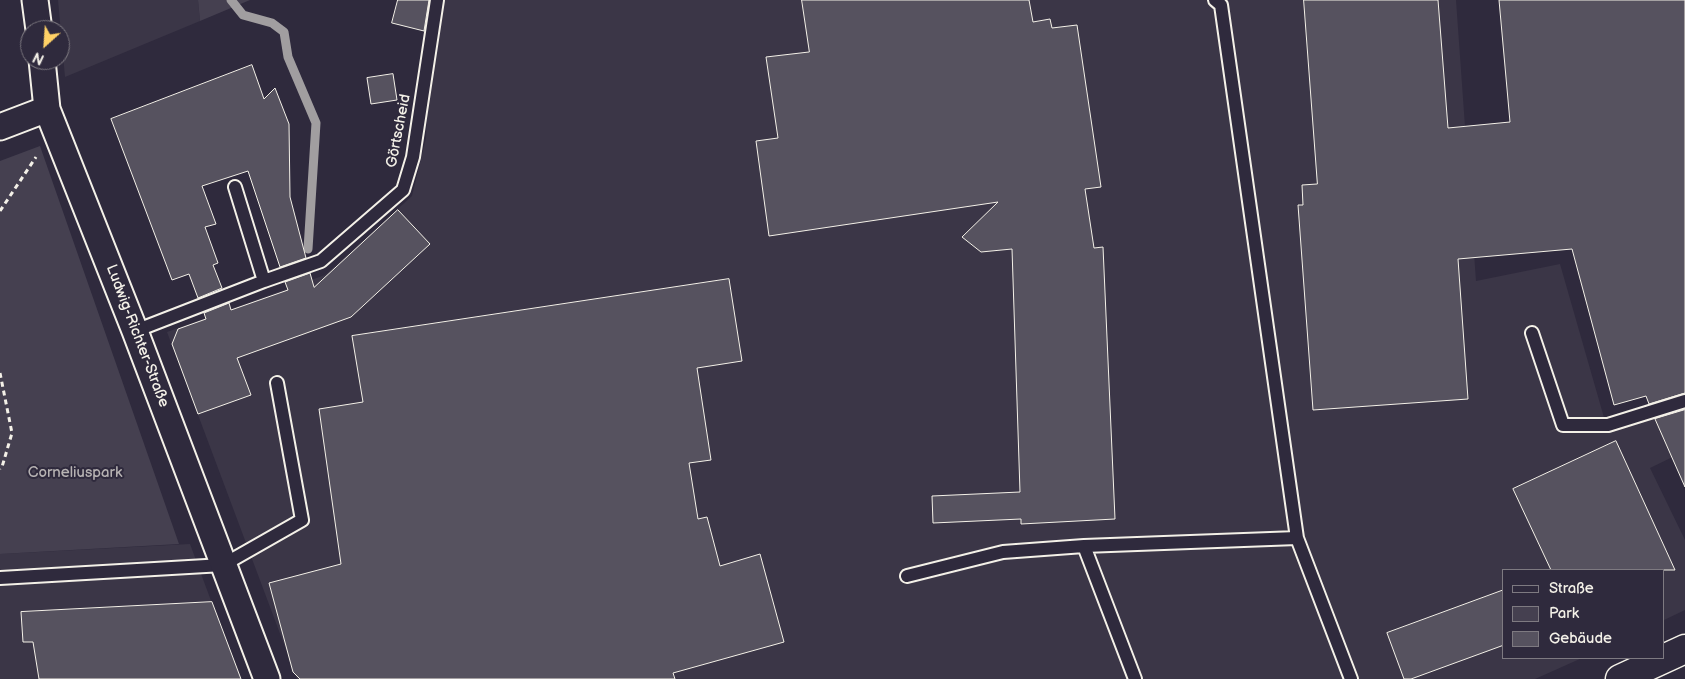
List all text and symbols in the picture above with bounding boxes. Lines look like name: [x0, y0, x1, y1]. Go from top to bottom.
north arrow: [20, 20, 70, 70]
text: N: [30, 48, 47, 68]
street label: Görtscheid: [383, 93, 415, 169]
street label: Ludwig-Richter-Straße: [102, 262, 172, 410]
park label: Corneliuspark: [28, 464, 122, 482]
legend: [1502, 569, 1665, 659]
text: Straße: [1549, 579, 1594, 598]
text: Park: [1549, 604, 1579, 623]
text: Gebäude: [1549, 629, 1612, 648]

